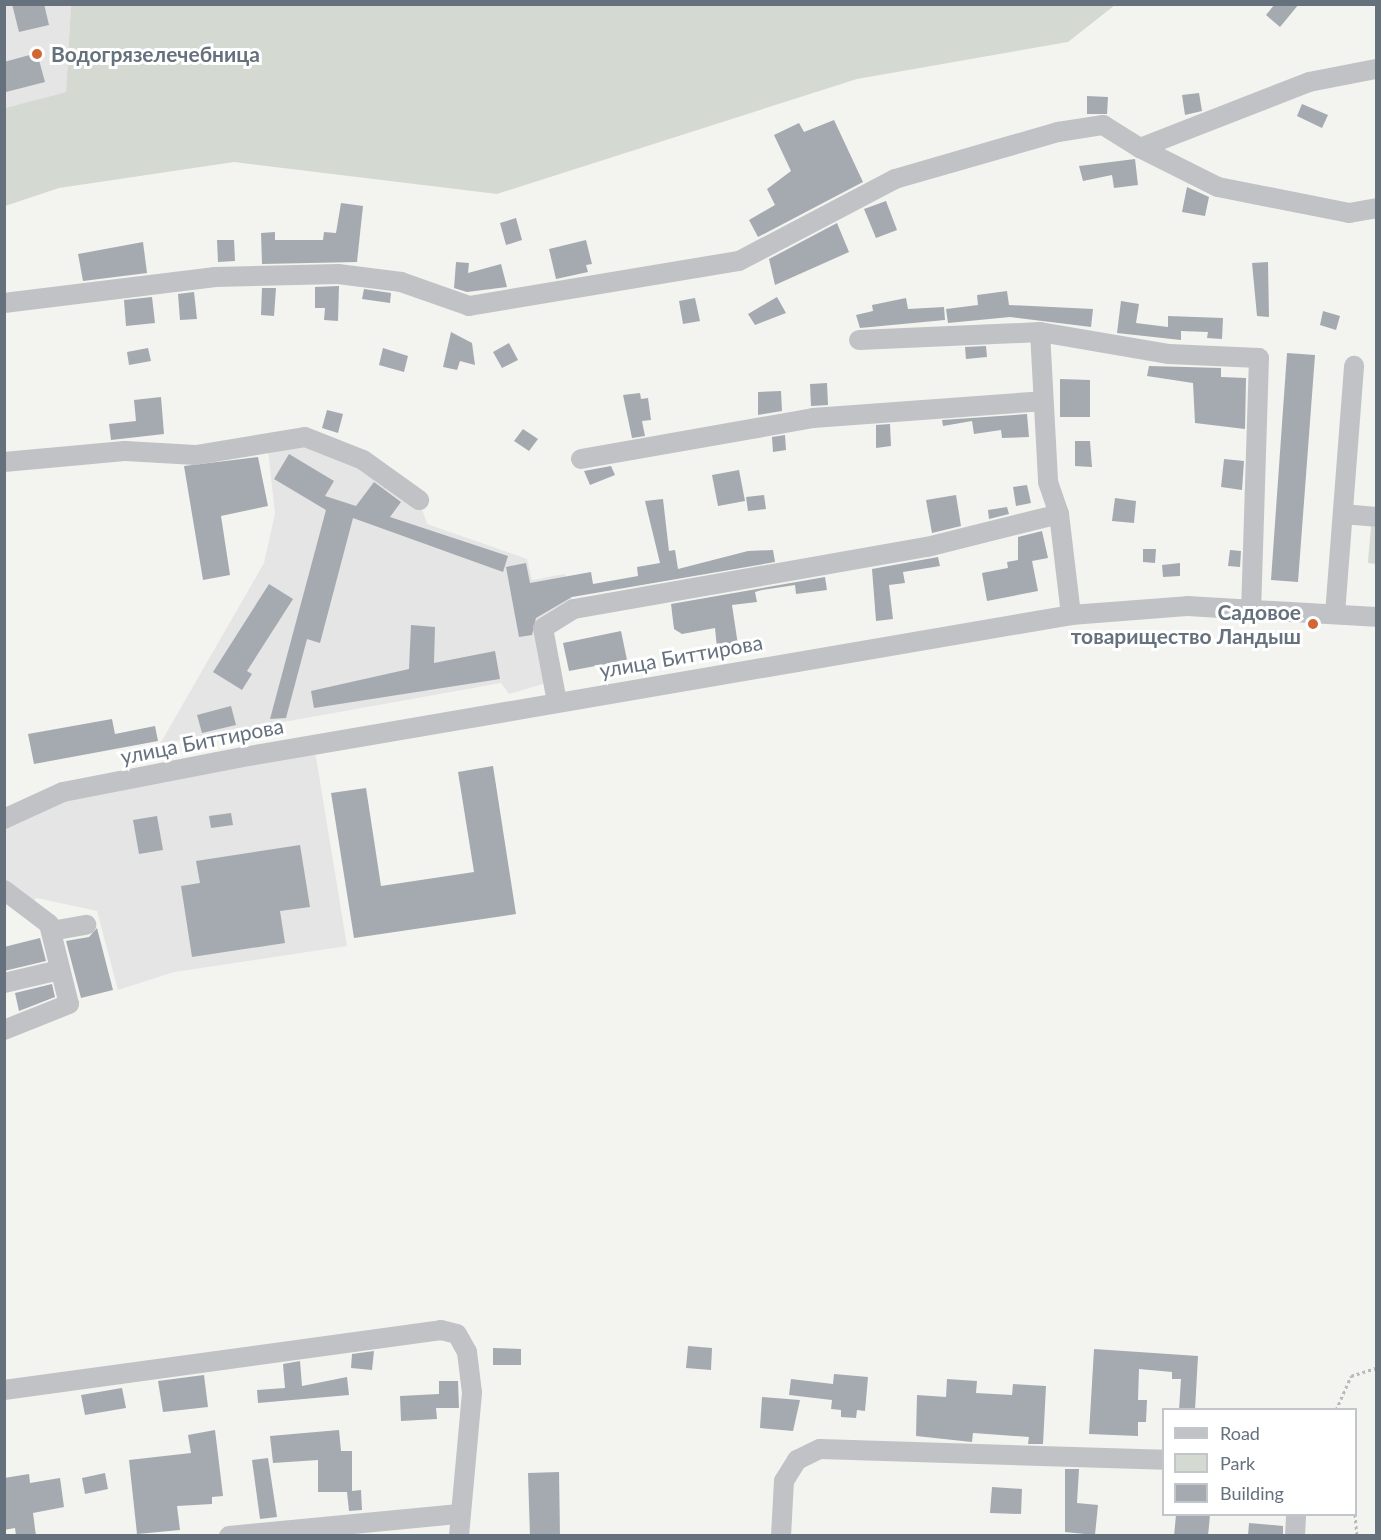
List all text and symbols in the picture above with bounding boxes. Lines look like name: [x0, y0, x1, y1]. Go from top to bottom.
place label: Водогрязелечебница: [51, 41, 260, 67]
marker: Водогрязелечебница: [28, 45, 46, 63]
place label: Садовое товарищество Ландыш: [1071, 599, 1301, 649]
marker: Садовое товарищество Ландыш: [1306, 617, 1320, 631]
street label: улица Биттирова: [597, 629, 765, 683]
street label: улица Биттирова: [118, 713, 286, 769]
legend: [1162, 1408, 1357, 1516]
text: Road: [1220, 1422, 1260, 1444]
text: Park: [1220, 1452, 1255, 1474]
text: Building: [1220, 1482, 1284, 1504]

